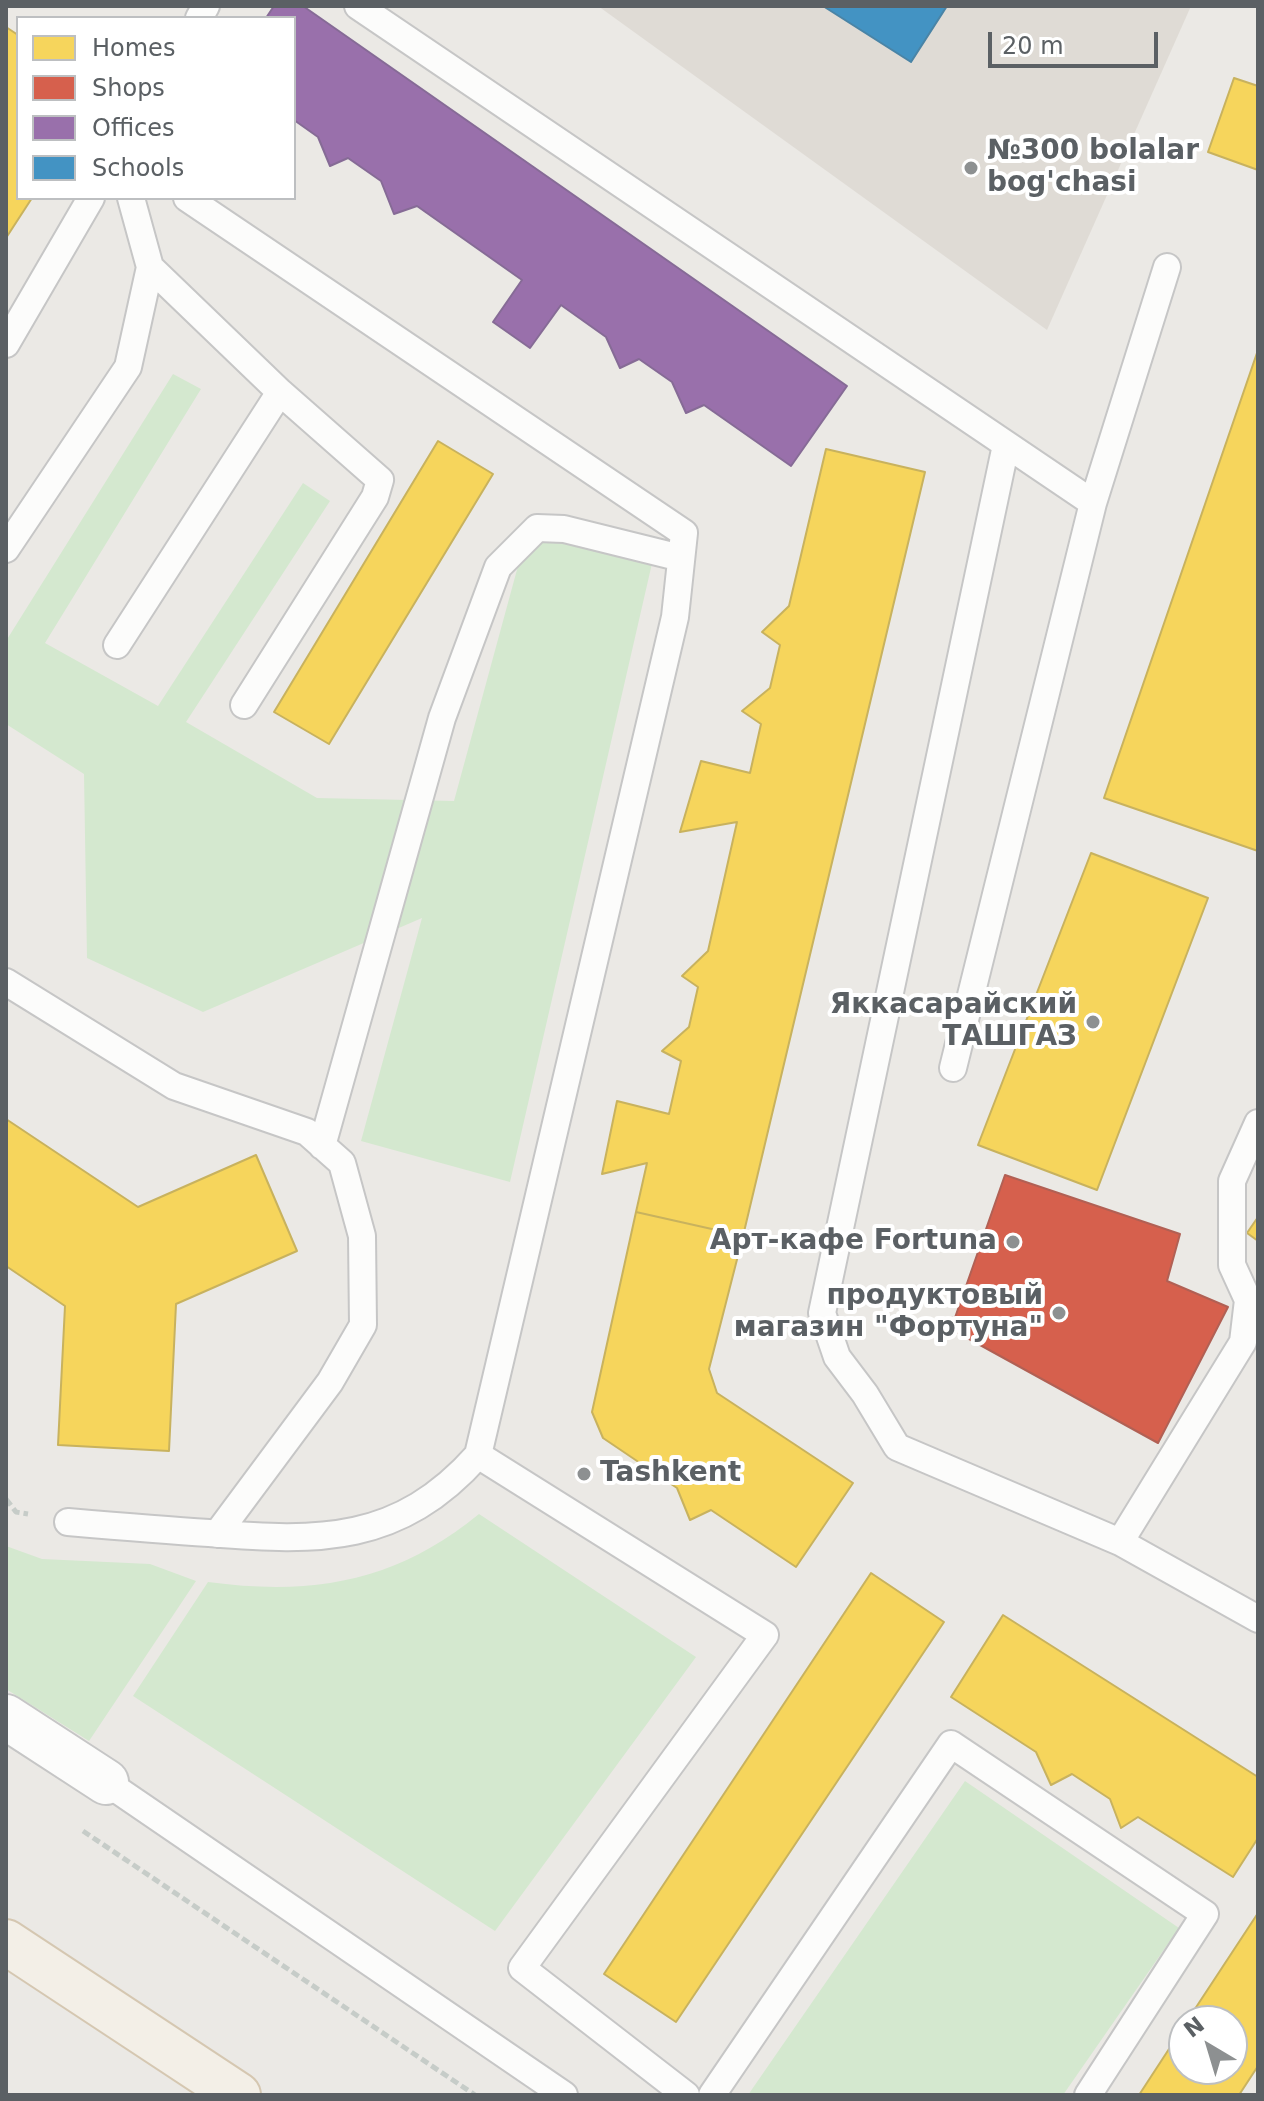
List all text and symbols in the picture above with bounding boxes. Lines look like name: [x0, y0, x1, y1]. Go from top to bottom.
legend: [16, 16, 296, 200]
scale bar: [992, 16, 1162, 66]
text: 20 m: [1002, 32, 1064, 60]
text: Homes: [92, 34, 175, 62]
text: Shops: [92, 74, 165, 102]
text: Offices: [92, 114, 175, 142]
place label: №300 bolalar bog'chasi: [987, 135, 1199, 201]
text: Schools: [92, 154, 184, 182]
marker: №300 bolalar bog'chasi: [962, 159, 980, 177]
place label: Яккасарайский ТАШГАЗ: [830, 989, 1077, 1055]
marker: Яккасарайский ТАШГАЗ: [1084, 1013, 1102, 1031]
place label: Арт-кафе Fortuna: [710, 1225, 997, 1259]
marker: Арт-кафе Fortuna: [1004, 1233, 1022, 1251]
place label: продуктовый магазин "Фортуна": [734, 1280, 1043, 1346]
marker: продуктовый магазин "Фортуна": [1050, 1304, 1068, 1322]
place label: Tashkent: [600, 1457, 741, 1491]
marker: Tashkent: [575, 1465, 593, 1483]
north arrow: [1168, 2005, 1248, 2085]
text: N: [1179, 2012, 1209, 2043]

